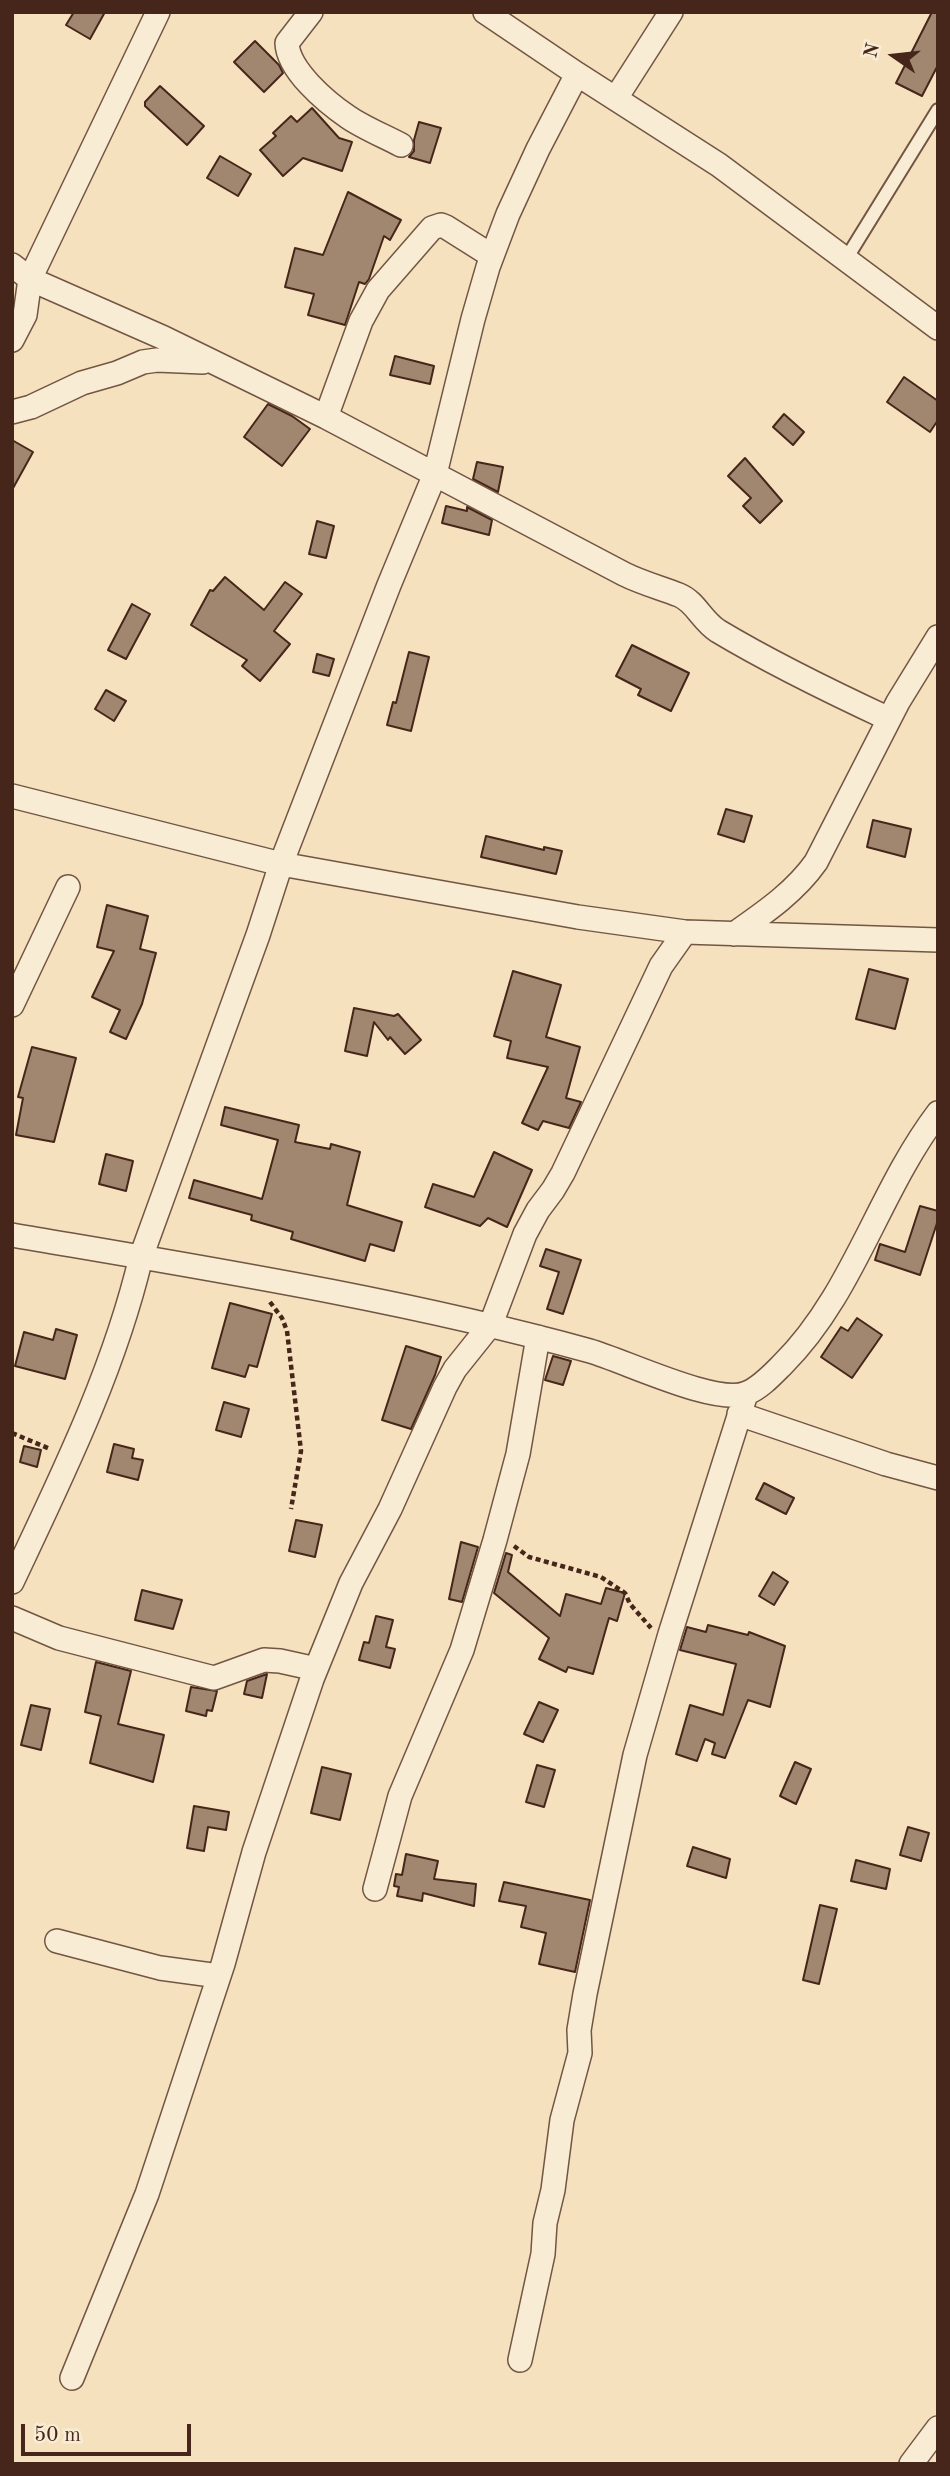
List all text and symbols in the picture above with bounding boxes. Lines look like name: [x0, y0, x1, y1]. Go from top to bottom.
north arrow: [859, 21, 929, 91]
text: N: [862, 41, 884, 60]
scale bar: [24, 2410, 194, 2454]
text: 50 m: [34, 2425, 81, 2446]

